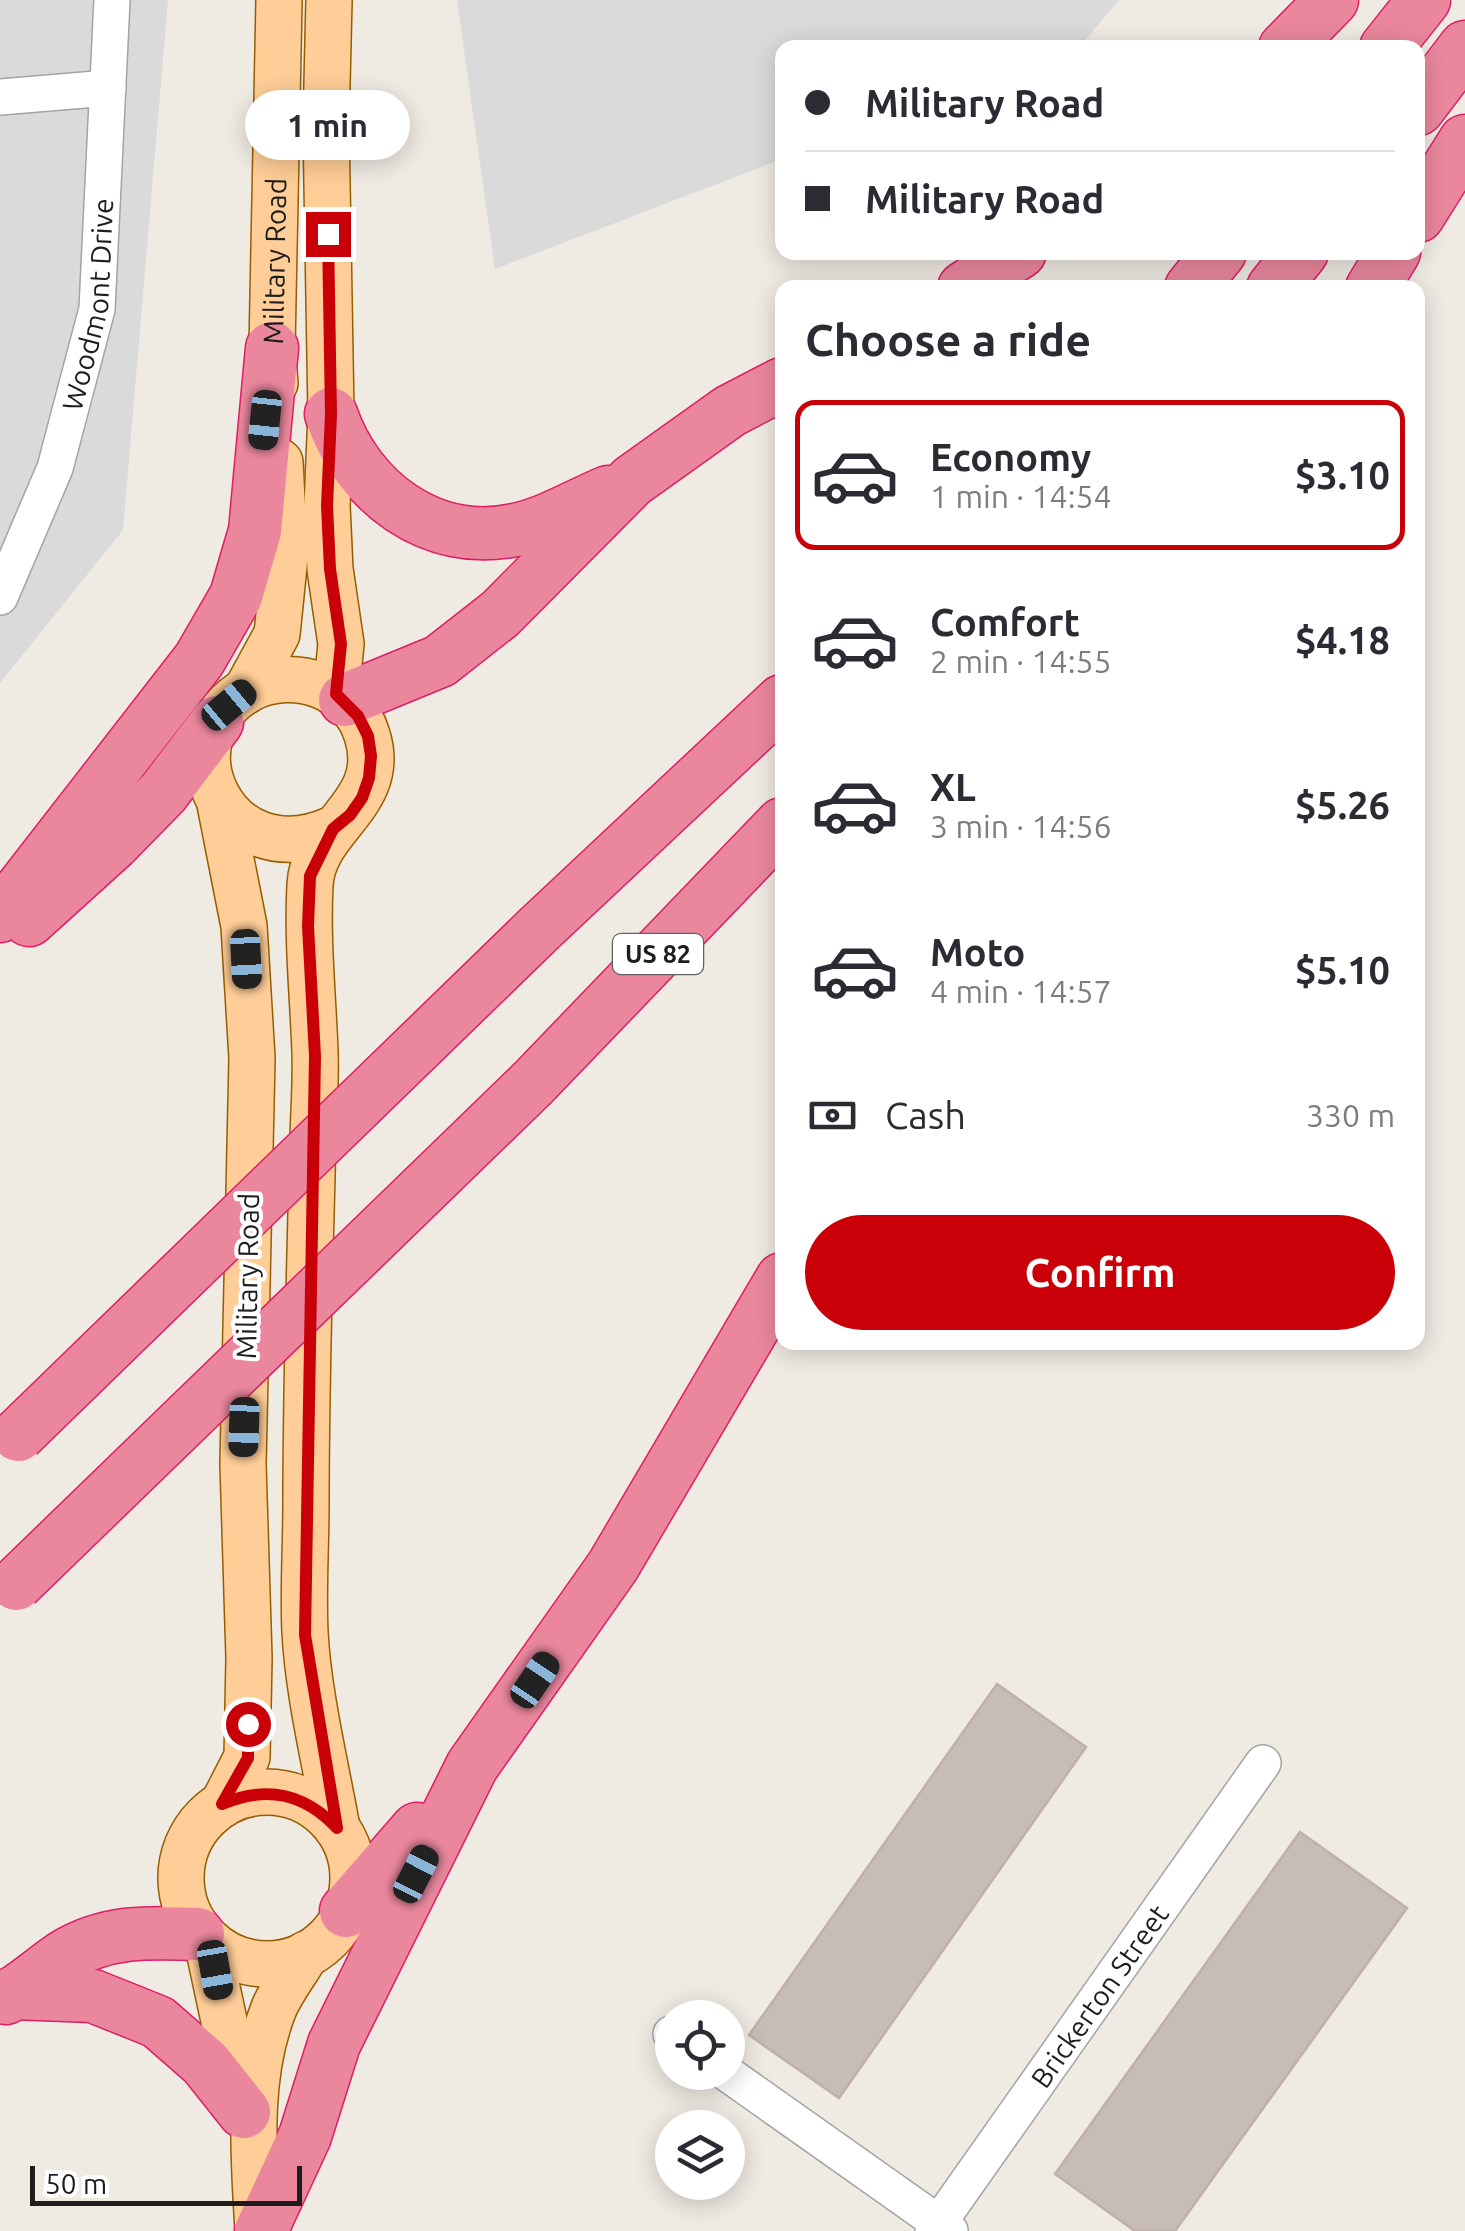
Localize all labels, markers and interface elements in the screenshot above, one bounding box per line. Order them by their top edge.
text: Military Road [865,82,1104,124]
callout: 1 min [245,89,410,159]
text: 1 min [287,107,368,143]
street label: Military Road [257,178,291,345]
text: Military Road [865,178,1104,220]
street label: Woodmont Drive [55,198,118,414]
route end [306,212,351,257]
text: Choose a ride [805,314,1091,365]
car [247,389,283,451]
icon: car [810,430,900,520]
text: Economy [930,436,1091,478]
text: $3.10 [1295,454,1390,496]
text: 1 min · 14:54 [930,478,1112,514]
icon: car [810,595,900,685]
text: Comfort [930,601,1080,643]
text: $4.18 [1295,619,1390,661]
text: 2 min · 14:55 [930,643,1112,679]
car [196,674,262,736]
icon: car [810,760,900,850]
text: XL [930,766,976,808]
text: $5.26 [1295,784,1390,826]
text: 3 min · 14:56 [930,808,1112,844]
icon: car [810,925,900,1015]
car [229,928,263,990]
text: Moto [930,931,1025,973]
road number: US 82 [613,934,703,974]
text: $5.10 [1295,949,1390,991]
text: 4 min · 14:57 [930,973,1112,1009]
icon: cash [805,1088,860,1143]
text: Cash [885,1094,966,1136]
text: 330 m [1306,1097,1395,1133]
street label: Military Road [230,1193,264,1359]
button: Confirm [805,1215,1395,1330]
car [228,1396,260,1458]
car [506,1647,564,1713]
route start [226,1702,271,1747]
car [389,1840,443,1908]
street label: Brickerton Street [1024,1898,1174,2093]
car [195,1938,235,2002]
map controls [655,2000,745,2200]
button: locate [655,2000,745,2090]
button: layers [655,2110,745,2200]
scale bar [30,2161,302,2206]
text: 50 m [45,2168,107,2199]

